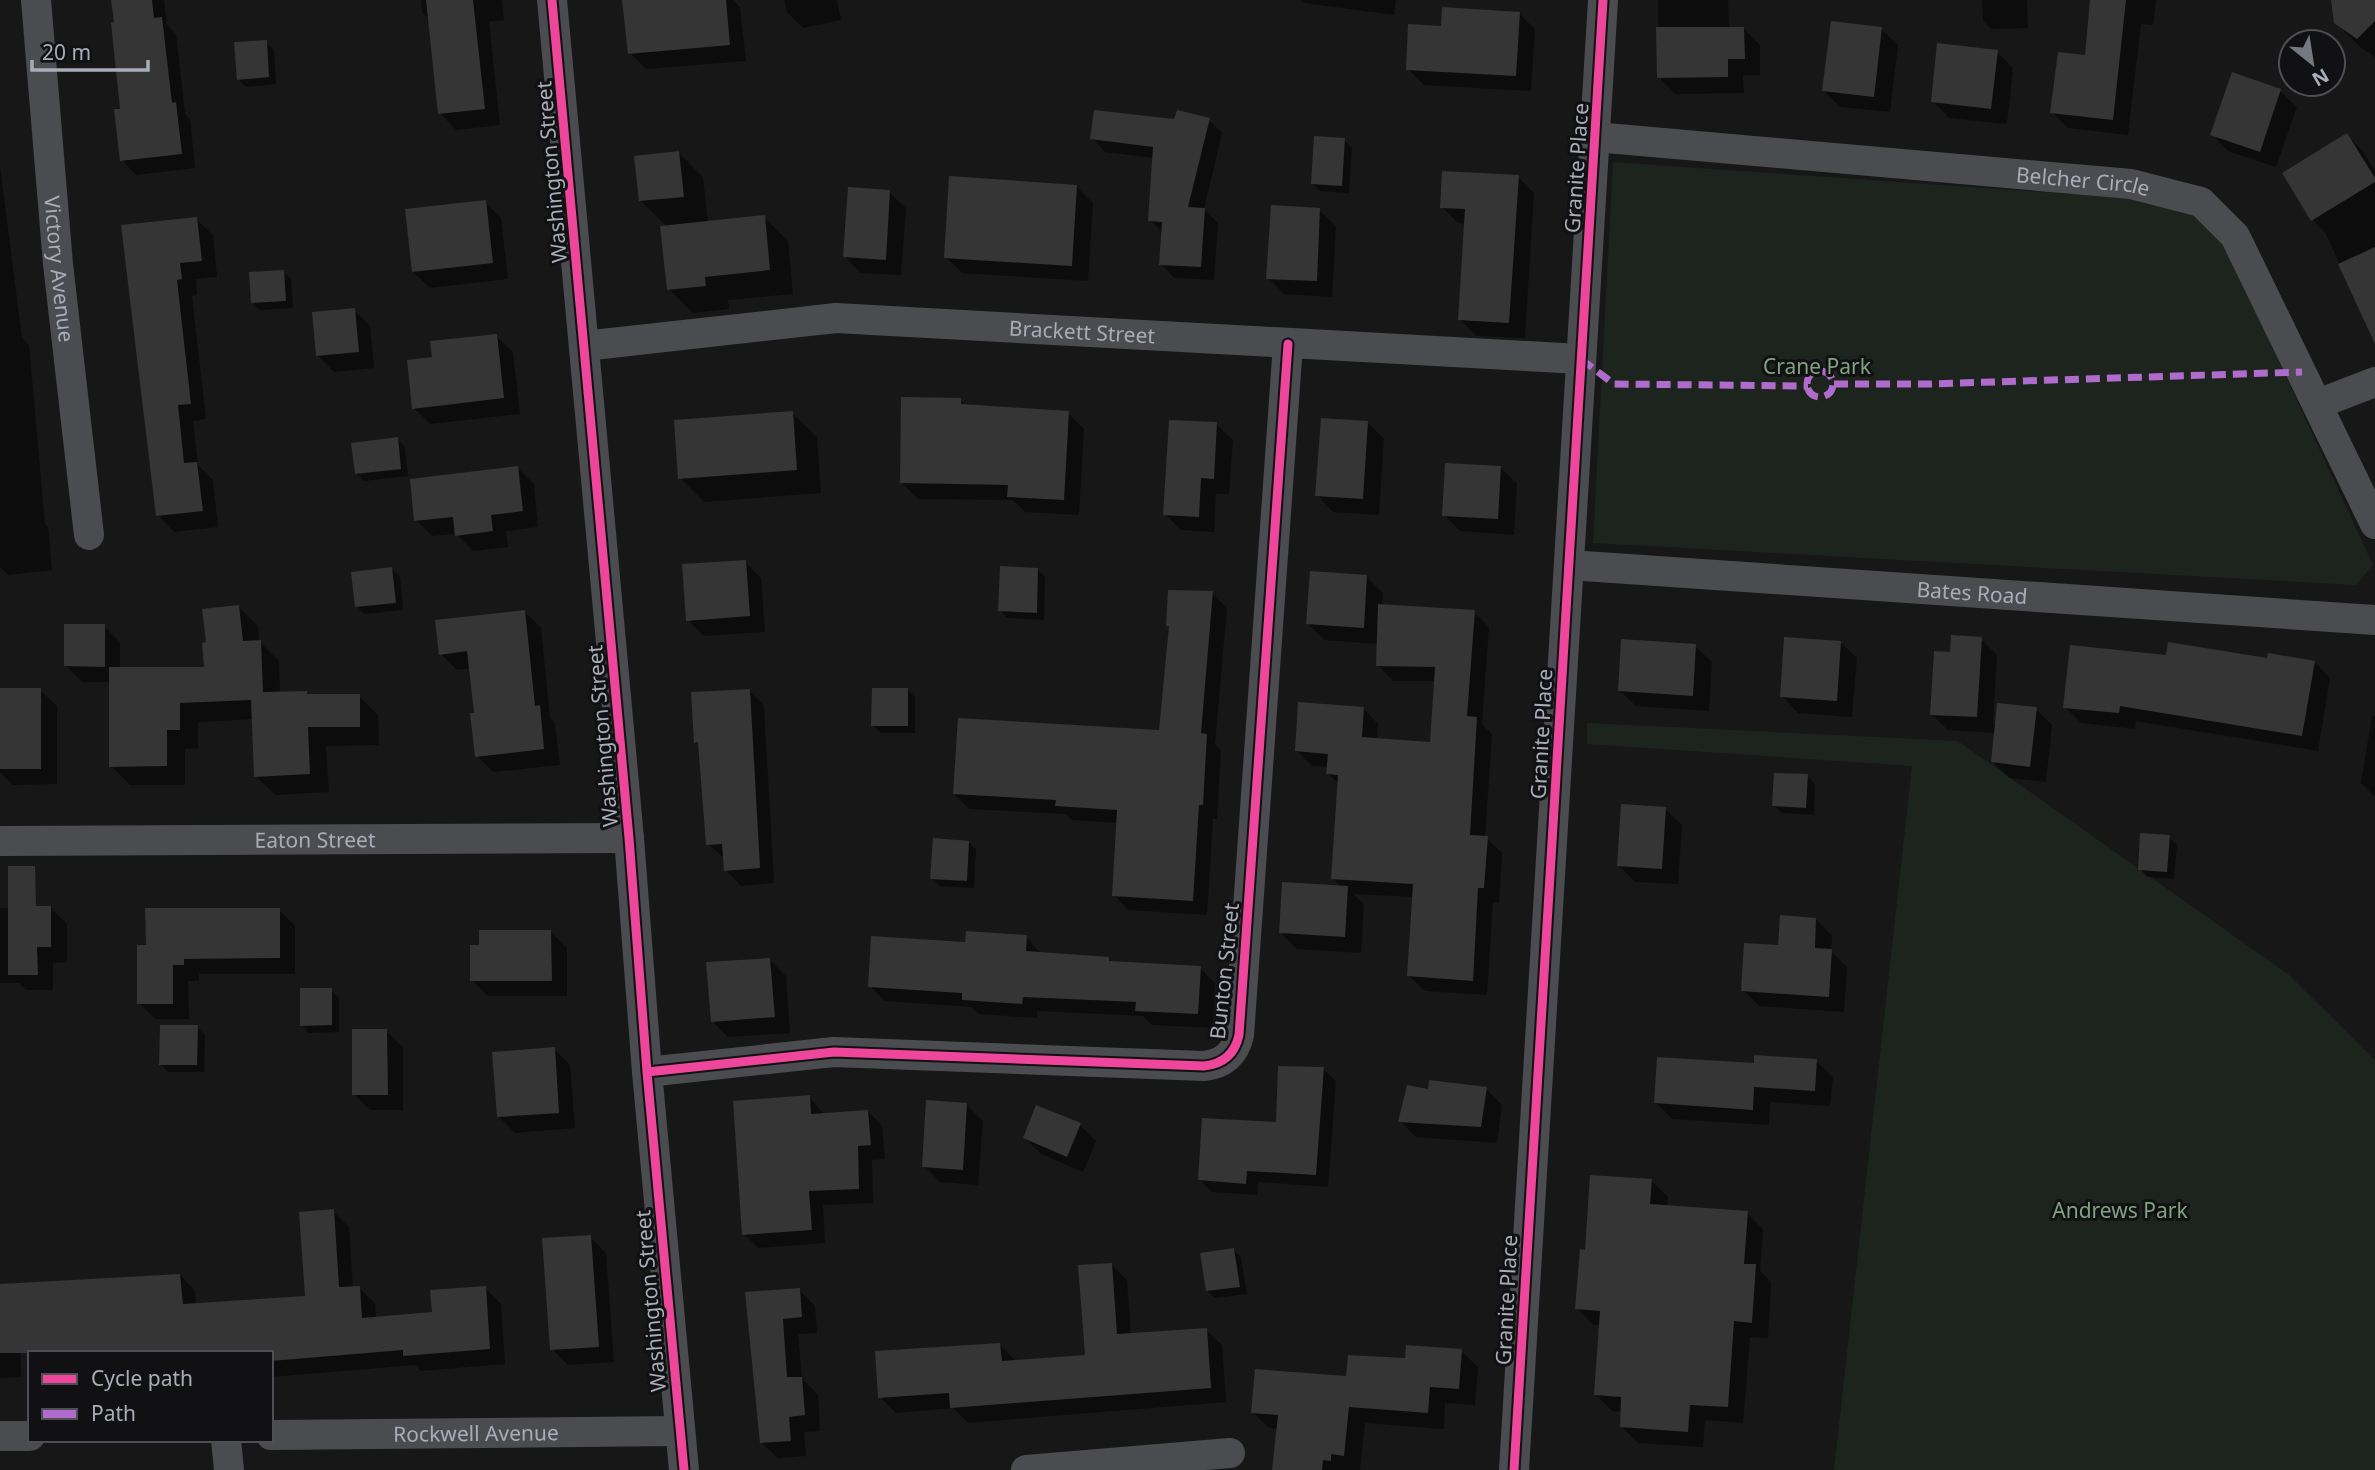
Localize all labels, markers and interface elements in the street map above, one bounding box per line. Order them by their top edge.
scale bar [32,28,147,72]
north arrow [2277,28,2347,98]
text: 20 m [42,38,91,66]
text: N [2307,63,2334,93]
street label: Washington Street [529,79,573,264]
street label: Granite Place [1557,102,1595,234]
street label: Belcher Circle [2015,160,2153,202]
street label: Victory Avenue [38,195,81,344]
street label: Brackett Street [1008,314,1156,350]
park label: Crane Park [1763,352,1872,380]
street label: Bates Road [1916,575,2028,610]
street label: Washington Street [580,643,624,828]
street label: Granite Place [1524,668,1558,800]
street label: Eaton Street [254,825,376,854]
street label: Bunton Street [1203,901,1245,1041]
park label: Andrews Park [2052,1196,2188,1224]
street label: Washington Street [628,1208,672,1393]
street label: Granite Place [1489,1234,1523,1366]
legend [28,1351,273,1442]
text: Cycle path [91,1364,193,1392]
text: Path [91,1399,136,1427]
street label: Rockwell Avenue [393,1418,559,1448]

